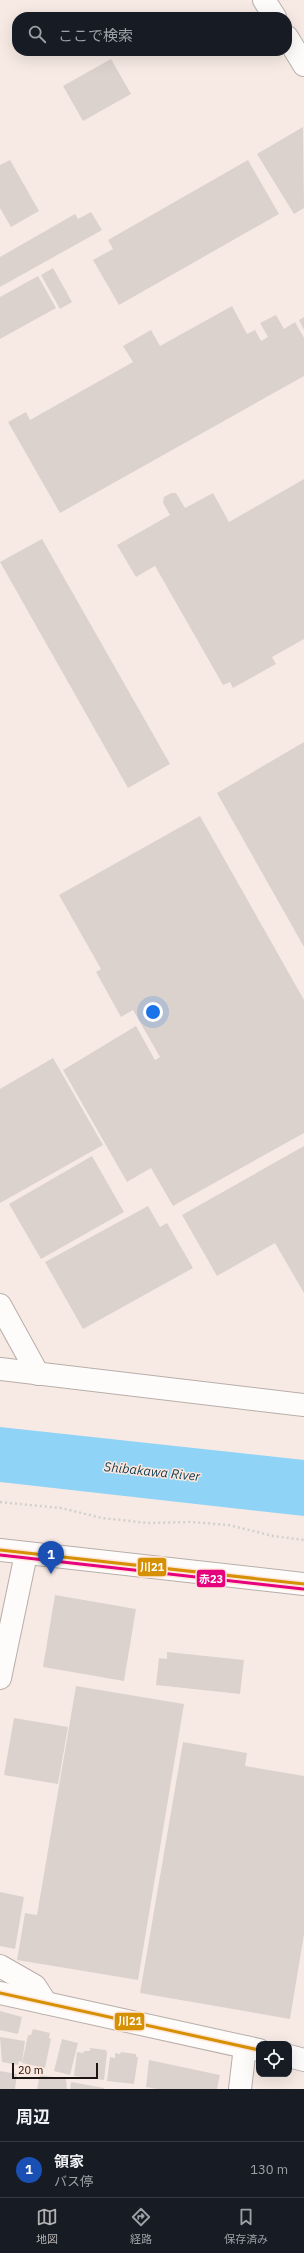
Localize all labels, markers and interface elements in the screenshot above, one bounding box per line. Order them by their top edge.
search box [12,12,292,56]
icon: search [26,23,48,45]
text: ここで検索 [58,26,133,45]
your location [143,1002,163,1022]
water label: Shibakawa River [103,1458,202,1485]
pin: 1 [38,1541,64,1574]
line badge: 川21 [137,1557,167,1577]
text: 川21 [140,1560,164,1574]
line badge: 赤23 [196,1569,226,1588]
text: 赤23 [199,1572,223,1586]
line badge: 川21 [114,2012,145,2031]
text: 川21 [118,2014,142,2028]
map controls [256,2041,292,2077]
button: locate [256,2041,292,2077]
scale bar [12,2061,98,2080]
text: 20 m [18,2063,43,2077]
text: 周辺 [16,2106,50,2128]
text: 領家 [54,2152,84,2171]
text: 1 [25,2161,33,2178]
text: 130 m [250,2161,288,2178]
text: バス停 [54,2173,93,2190]
tab: 地図 [36,2206,58,2246]
tab: 経路 [130,2206,152,2246]
tab: 保存済み [224,2206,268,2246]

